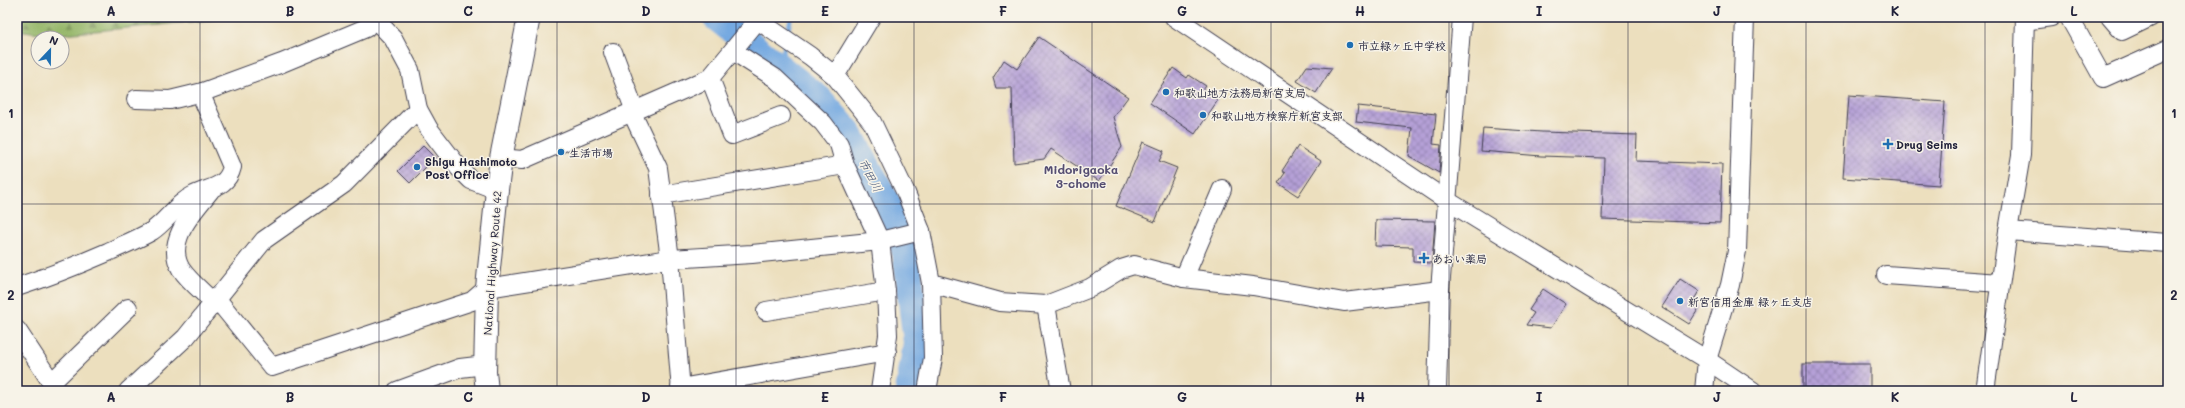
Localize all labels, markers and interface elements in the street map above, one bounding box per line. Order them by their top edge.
text: A [106,2,116,19]
text: B [286,2,295,19]
text: C [463,2,473,19]
text: D [641,2,651,19]
text: E [821,2,829,19]
text: F [999,2,1007,19]
text: G [1177,2,1187,19]
text: H [1355,2,1365,19]
text: I [1536,2,1543,19]
text: J [1713,2,1721,19]
text: K [1891,2,1900,19]
text: L [2070,2,2078,19]
north arrow [30,30,70,70]
text: N [47,32,61,49]
place label: 市立緑ヶ丘中学校 [1358,38,1446,53]
marker: 市立緑ヶ丘中学校 [1345,40,1355,50]
place label: 和歌山地方法務局新宮支局 [1174,85,1306,100]
marker: 和歌山地方法務局新宮支局 [1161,87,1171,97]
text: 1 [8,104,14,121]
text: 1 [2171,104,2177,121]
place label: 和歌山地方検察庁新宮支部 [1211,108,1343,123]
marker: 和歌山地方検察庁新宮支部 [1198,110,1208,120]
place label: Drug Seims [1896,137,1958,152]
marker: Drug Seims [1883,139,1893,149]
place label: 生活市場 [569,145,613,160]
marker: 生活市場 [556,147,566,157]
place label: Shigu Hashimoto Post Office [425,154,517,182]
water label: 市田川 [855,155,887,195]
district label: Midorigaoka 3-chome [1044,161,1118,191]
marker: Shigu Hashimoto Post Office [412,162,422,172]
street label: National Highway Route 42 [479,190,505,336]
place label: あおい薬局 [1432,251,1487,266]
marker: あおい薬局 [1419,253,1429,263]
text: 2 [7,286,15,303]
text: 2 [2170,286,2178,303]
place label: 新宮信用金庫 緑ヶ丘支店 [1688,294,1813,309]
marker: 新宮信用金庫 緑ヶ丘支店 [1675,296,1685,306]
text: A [106,388,116,405]
text: B [286,388,295,405]
text: C [463,388,473,405]
text: D [641,388,651,405]
text: E [821,388,829,405]
text: F [999,388,1007,405]
text: G [1177,388,1187,405]
text: H [1355,388,1365,405]
text: I [1536,388,1543,405]
text: J [1713,388,1721,405]
text: K [1891,388,1900,405]
text: L [2070,388,2078,405]

